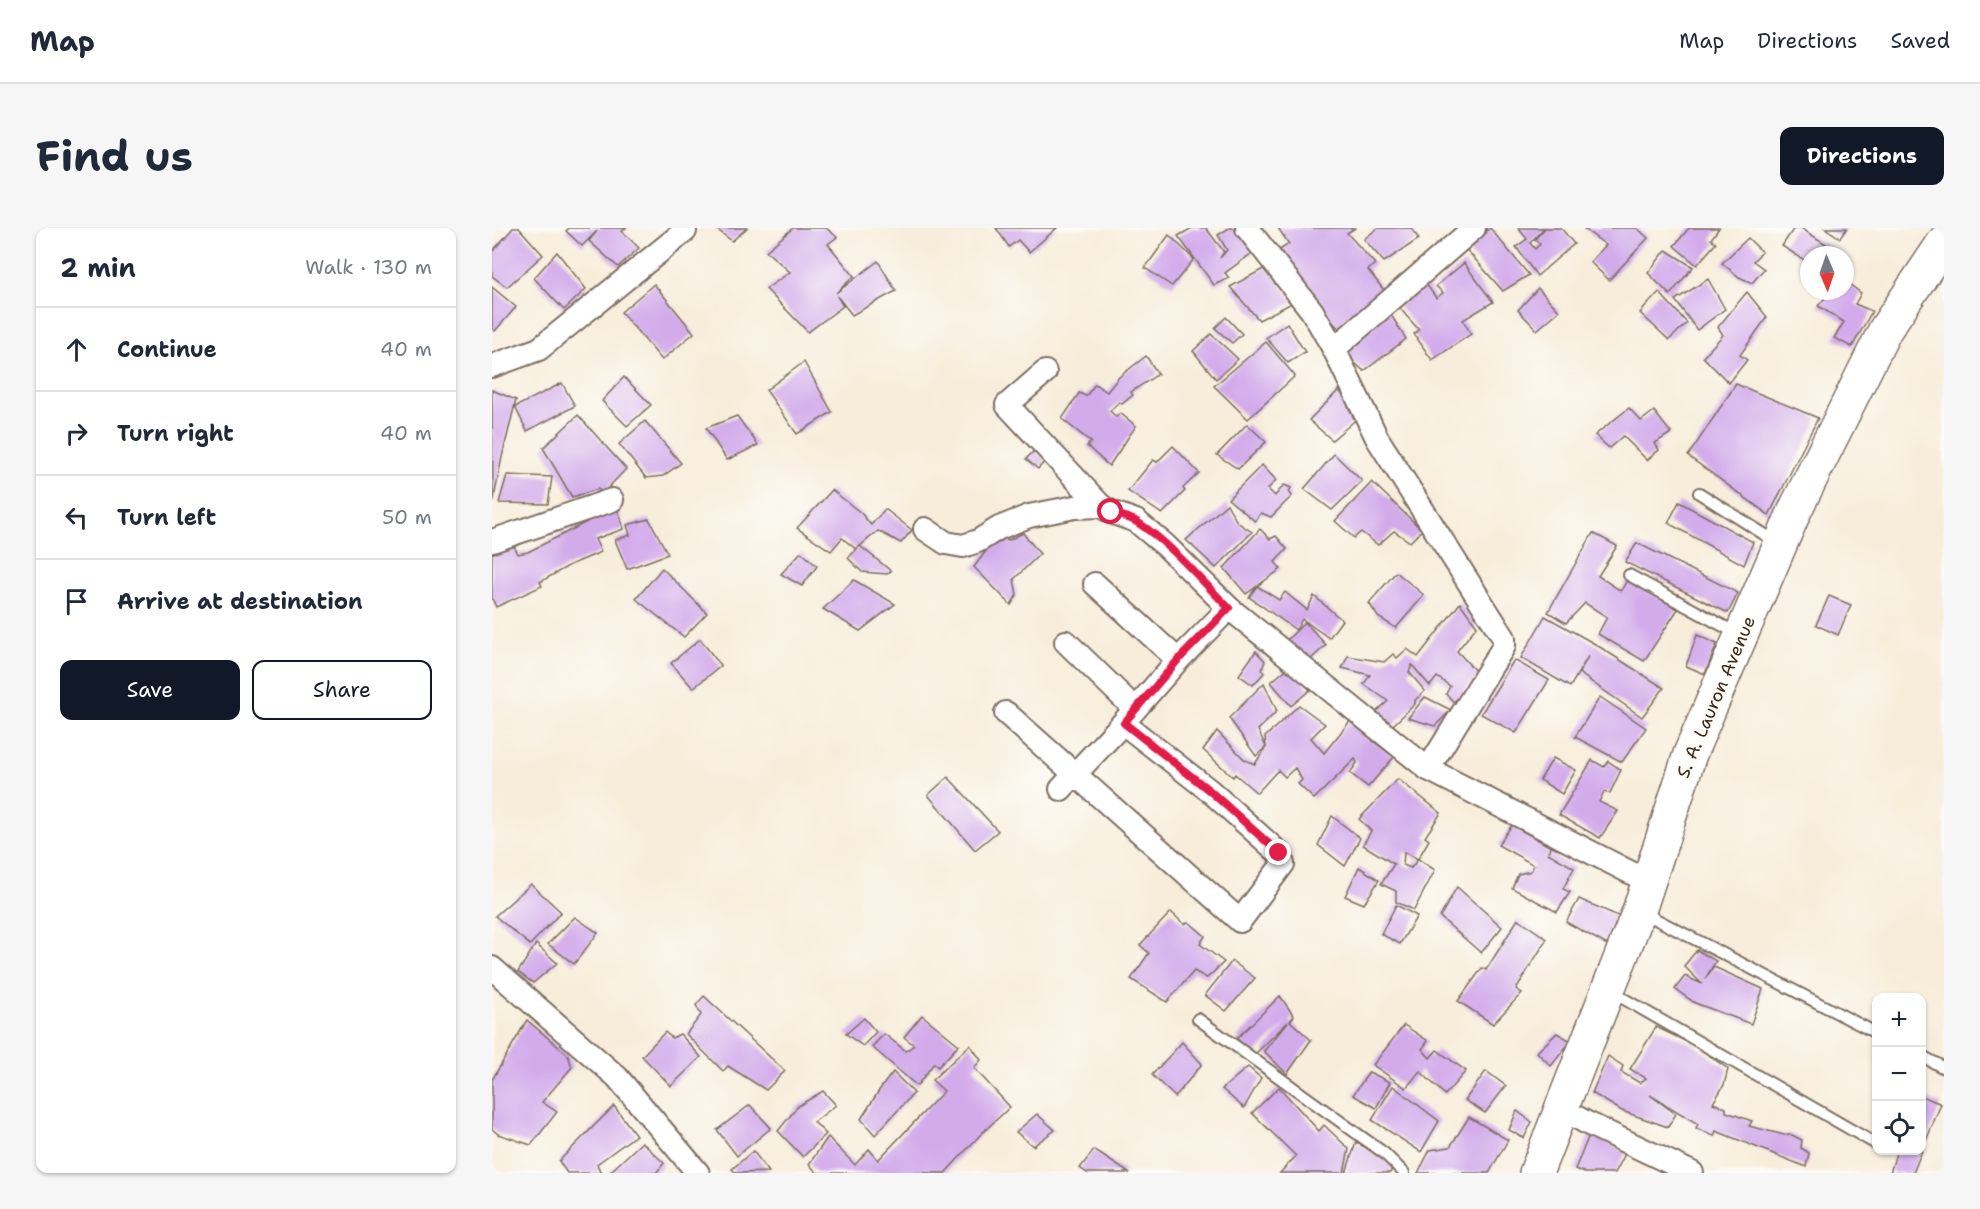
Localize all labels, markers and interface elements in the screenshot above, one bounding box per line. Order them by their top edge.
text: Map [30,22,95,60]
text: Map [1679,27,1724,55]
text: Directions [1757,27,1857,55]
text: Saved [1890,27,1950,55]
button: Directions [1780,127,1944,185]
text: Find us [36,128,193,184]
north arrow [1800,246,1854,300]
text: 2 min [60,250,136,285]
text: Walk · 130 m [305,254,432,280]
icon: ahead [60,333,93,366]
text: Continue [117,335,217,364]
text: 40 m [380,336,432,362]
icon: right [60,417,93,450]
text: Turn right [117,419,234,448]
text: 40 m [380,420,432,446]
route start [1097,498,1123,524]
icon: left [60,501,93,534]
text: Turn left [117,503,216,532]
text: 50 m [382,504,432,530]
icon: arrive [60,585,93,618]
text: Arrive at destination [117,587,363,616]
street label: S. A. Lauron Avenue [1671,612,1761,782]
button: Save [60,660,240,720]
button: Share [252,660,432,720]
route end [1265,839,1291,865]
map controls [1872,993,1926,1155]
button: + [1872,993,1926,1047]
button: − [1872,1047,1926,1101]
button: locate [1872,1101,1926,1155]

